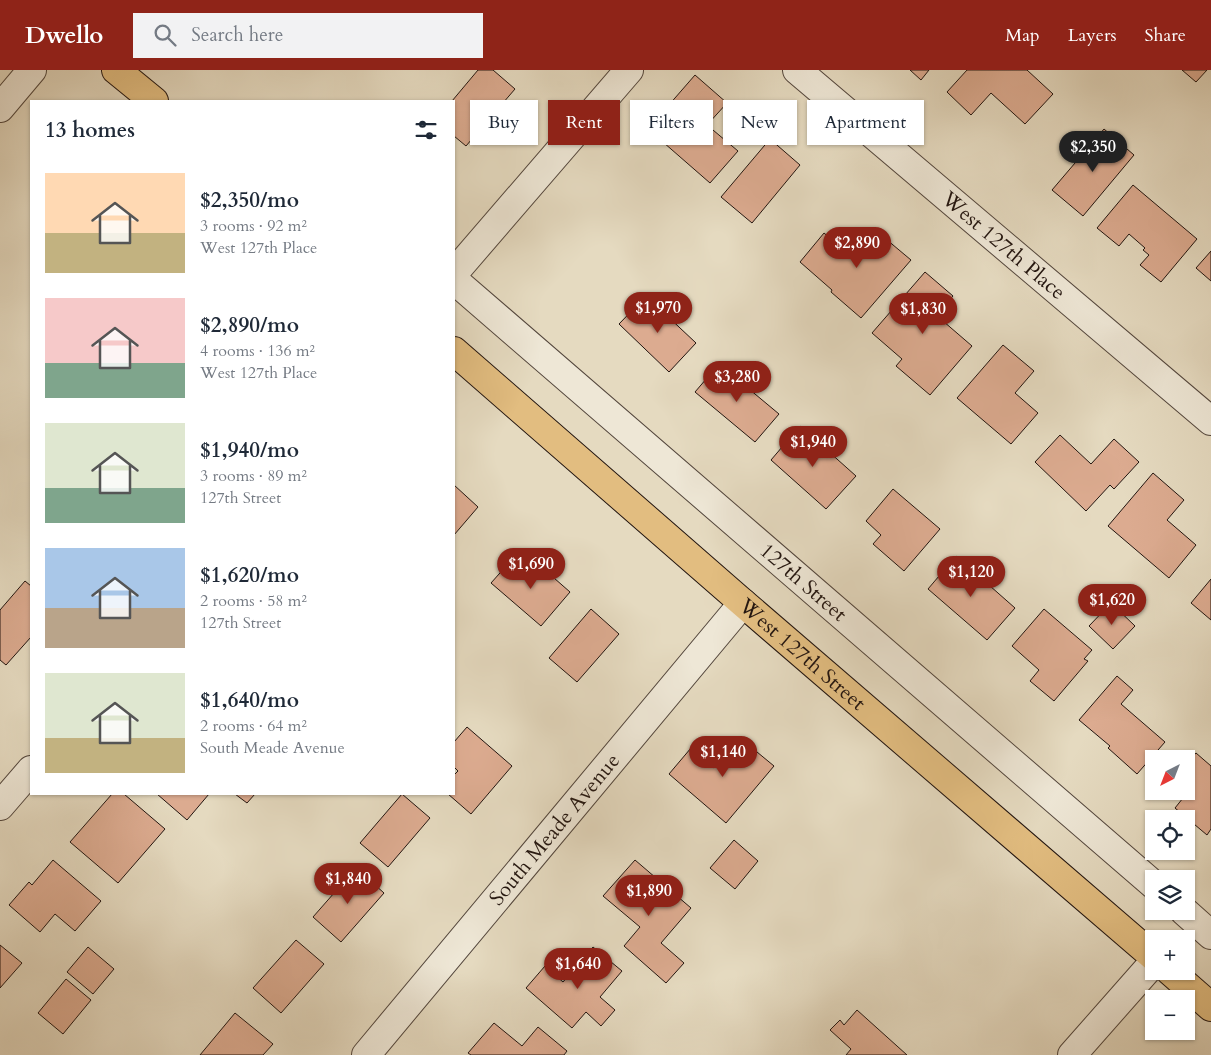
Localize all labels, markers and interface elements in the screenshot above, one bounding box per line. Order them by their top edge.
search box [133,13,483,58]
text: Dwello [25,19,103,52]
icon: search [151,21,179,49]
text: Search here [191,22,283,48]
text: Map [1005,23,1040,48]
text: Layers [1068,23,1117,48]
text: Share [1145,23,1186,48]
chip: Buy [470,100,538,145]
chip: Rent [548,100,620,145]
chip: Filters [630,100,713,145]
chip: New [723,100,797,145]
chip: Apartment [807,100,924,145]
text: 13 homes [45,116,135,145]
icon: filters [412,116,440,144]
pin: $2,350 [1052,131,1134,173]
text: $2,350 [1070,136,1116,158]
street label: West 127th Place [935,184,1072,306]
text: $2,350/mo [200,186,299,215]
icon: home [85,193,145,253]
text: 3 rooms · 92 m² [200,215,307,237]
pin: $2,890 [816,226,898,269]
text: $2,890 [834,232,880,254]
text: West 127th Place [200,237,317,259]
pin: $1,970 [617,292,699,334]
pin: $1,830 [882,292,964,335]
text: $1,970 [635,297,681,319]
text: $1,830 [900,298,946,320]
text: $2,890/mo [200,311,299,340]
icon: home [85,318,145,378]
text: 4 rooms · 136 m² [200,340,315,362]
pin: $3,280 [696,360,778,403]
text: West 127th Place [200,362,317,384]
text: $3,280 [714,366,760,388]
pin: $1,940 [772,426,854,468]
text: $1,940 [790,431,836,453]
text: $1,940/mo [200,436,299,465]
icon: home [85,443,145,503]
text: 3 rooms · 89 m² [200,465,307,487]
text: 127th Street [200,487,281,509]
street label: 127th Street [754,536,854,628]
pin: $1,690 [490,548,572,590]
text: $1,690 [508,553,554,575]
pin: $1,120 [930,556,1012,598]
text: $1,620/mo [200,561,299,590]
text: $1,120 [948,561,994,583]
icon: home [85,568,145,628]
pin: $1,620 [1071,584,1153,626]
text: $1,620 [1089,589,1135,611]
text: 2 rooms · 58 m² [200,590,307,612]
street label: West 127th Street [732,591,872,717]
text: 127th Street [200,612,281,634]
text: $1,640/mo [200,686,299,715]
icon: home [85,693,145,753]
text: 2 rooms · 64 m² [200,715,307,737]
pin: $1,140 [682,736,764,778]
text: South Meade Avenue [200,737,345,759]
text: $1,140 [700,741,746,763]
street label: South Meade Avenue [482,747,626,912]
north arrow [1145,750,1195,800]
map controls [1145,750,1195,1040]
button: locate [1145,810,1195,860]
pin: $1,840 [307,862,389,905]
text: $1,840 [325,868,371,890]
button: layers [1145,870,1195,920]
pin: $1,890 [608,874,690,917]
text: $1,890 [626,880,672,902]
button: + [1145,930,1195,980]
pin: $1,640 [537,948,619,990]
text: $1,640 [555,953,601,975]
button: − [1145,990,1195,1040]

